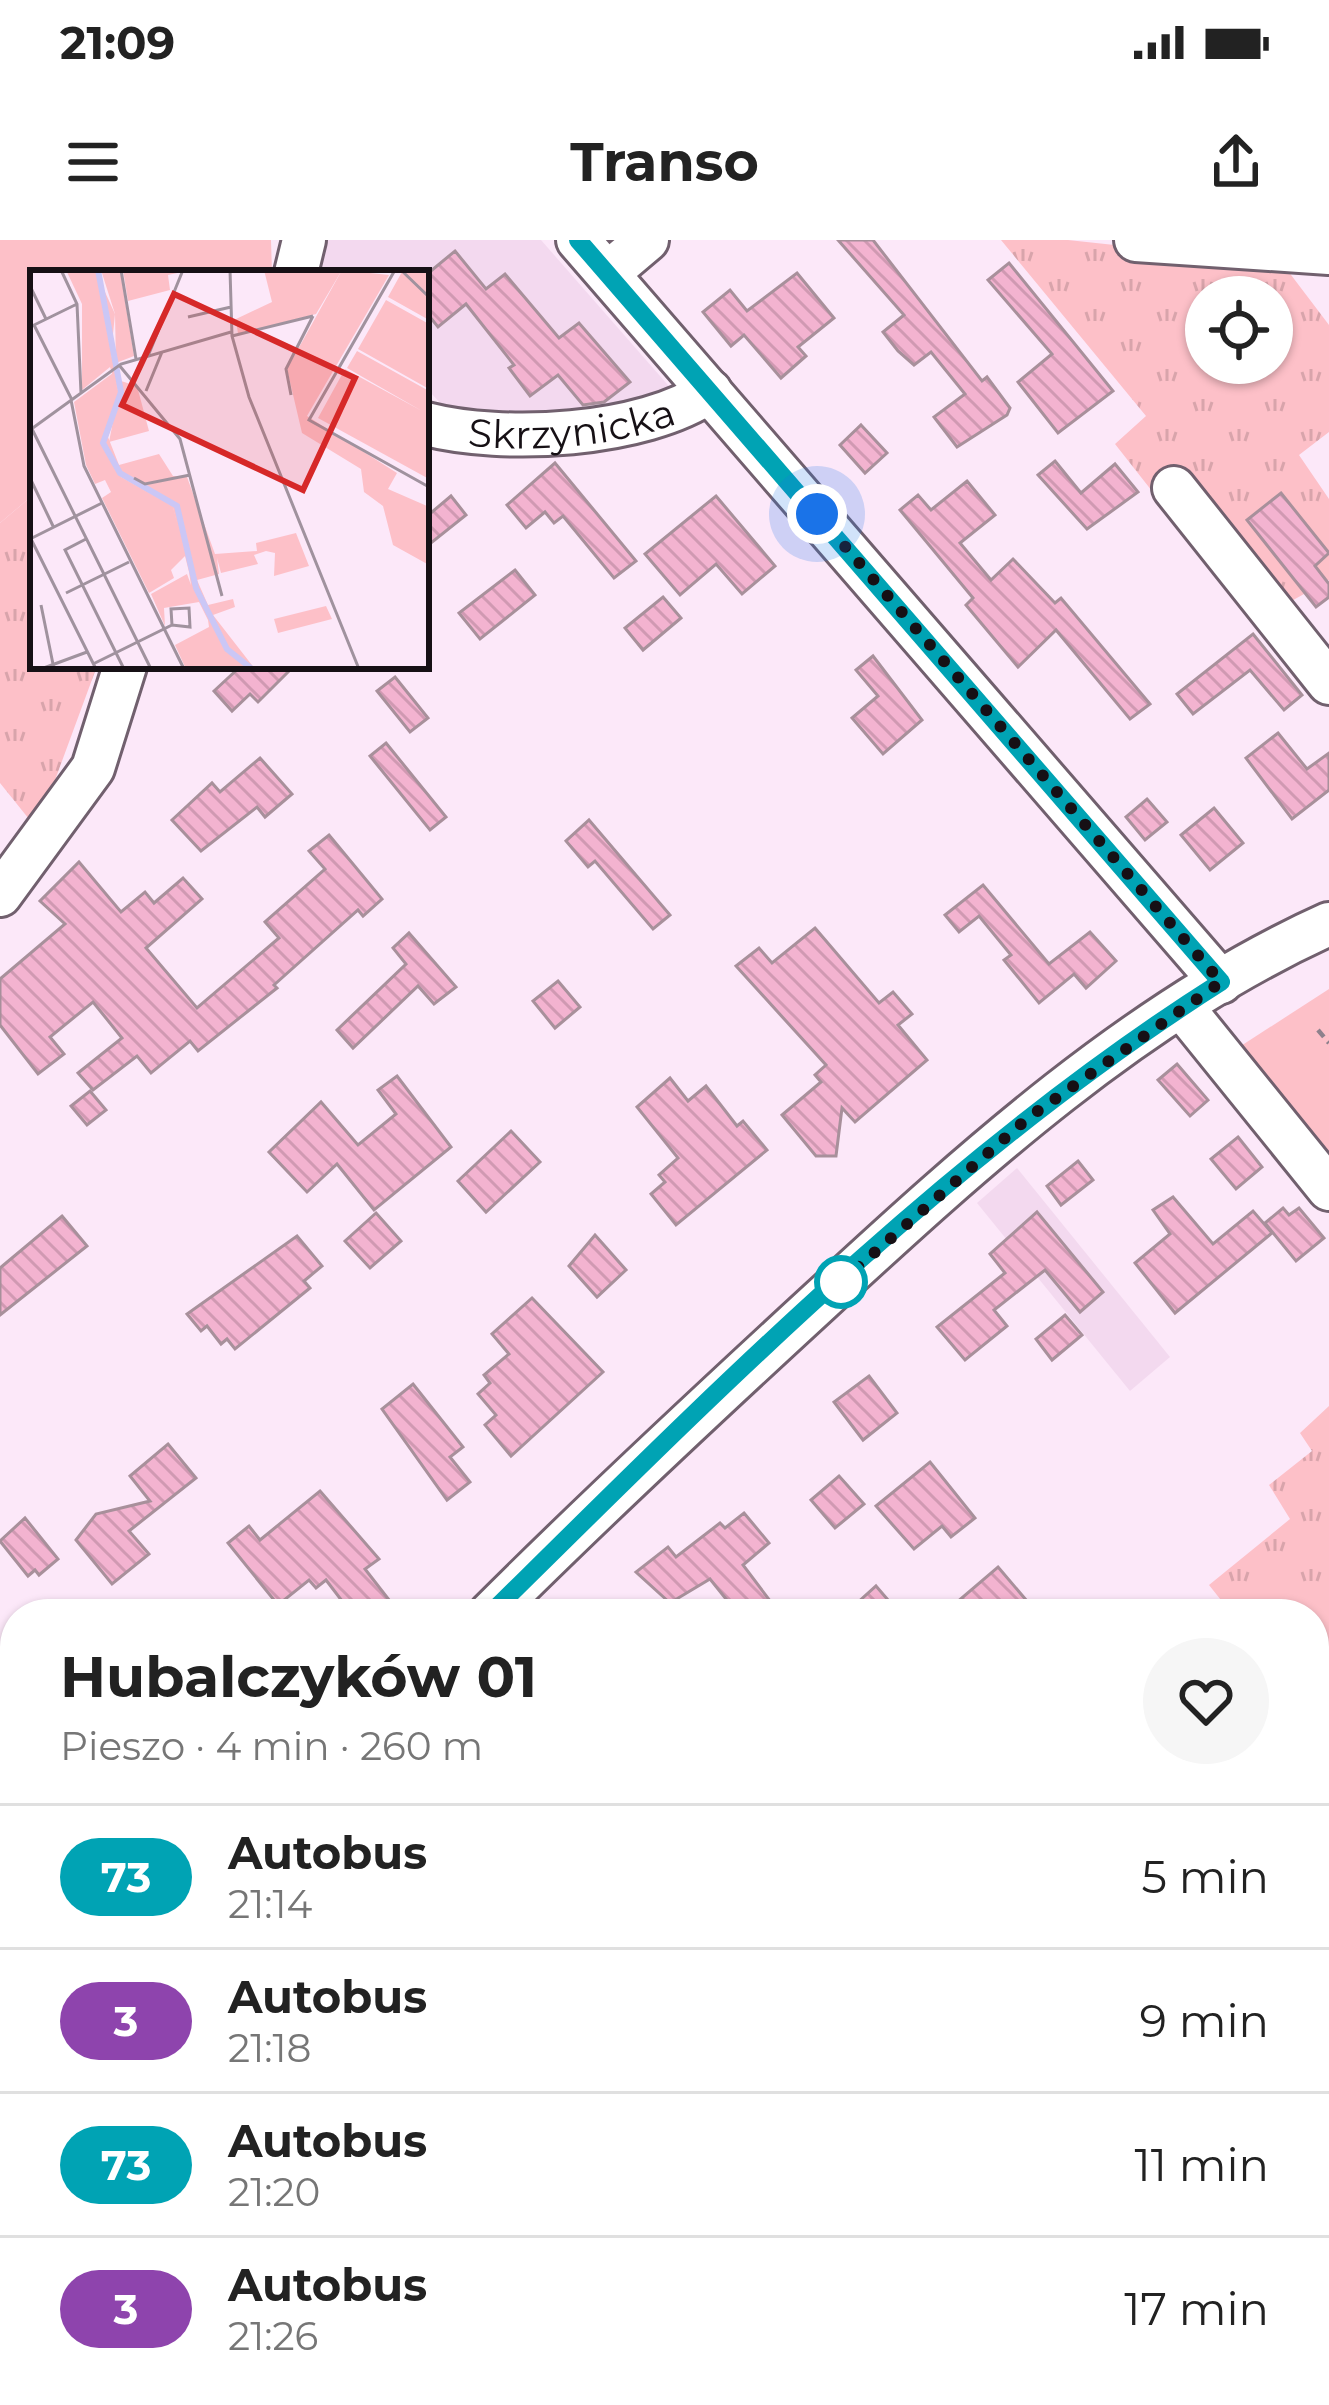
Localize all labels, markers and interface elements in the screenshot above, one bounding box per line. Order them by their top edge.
text: 21:09 [60,15,175,70]
icon: menu [60,129,126,195]
text: Transo [570,129,759,195]
icon: share [1203,129,1269,195]
inset map [30,270,429,669]
map controls [1185,276,1293,384]
button: locate [1185,276,1293,384]
street label: Skrzynicka [466,387,681,459]
your location [787,484,847,544]
unlabelled marker [816,1257,866,1307]
button: heart [1143,1638,1269,1764]
text: Hubalczyków 01 [60,1642,537,1711]
text: Pieszo · 4 min · 260 m [60,1722,483,1770]
text: Autobus [228,1825,427,1880]
text: 5 min [1141,1849,1269,1904]
text: 73 [101,1851,151,1903]
text: 21:14 [228,1880,312,1928]
text: Autobus [228,1969,427,2024]
text: 9 min [1140,1993,1269,2048]
text: 3 [114,1995,138,2047]
text: 21:18 [228,2024,311,2072]
text: Autobus [228,2113,427,2168]
text: 11 min [1134,2137,1269,2192]
text: 73 [101,2139,151,2191]
text: 21:20 [228,2168,320,2216]
text: Autobus [228,2257,427,2312]
text: 17 min [1124,2281,1269,2336]
text: 3 [114,2283,138,2335]
text: 21:26 [228,2312,318,2360]

